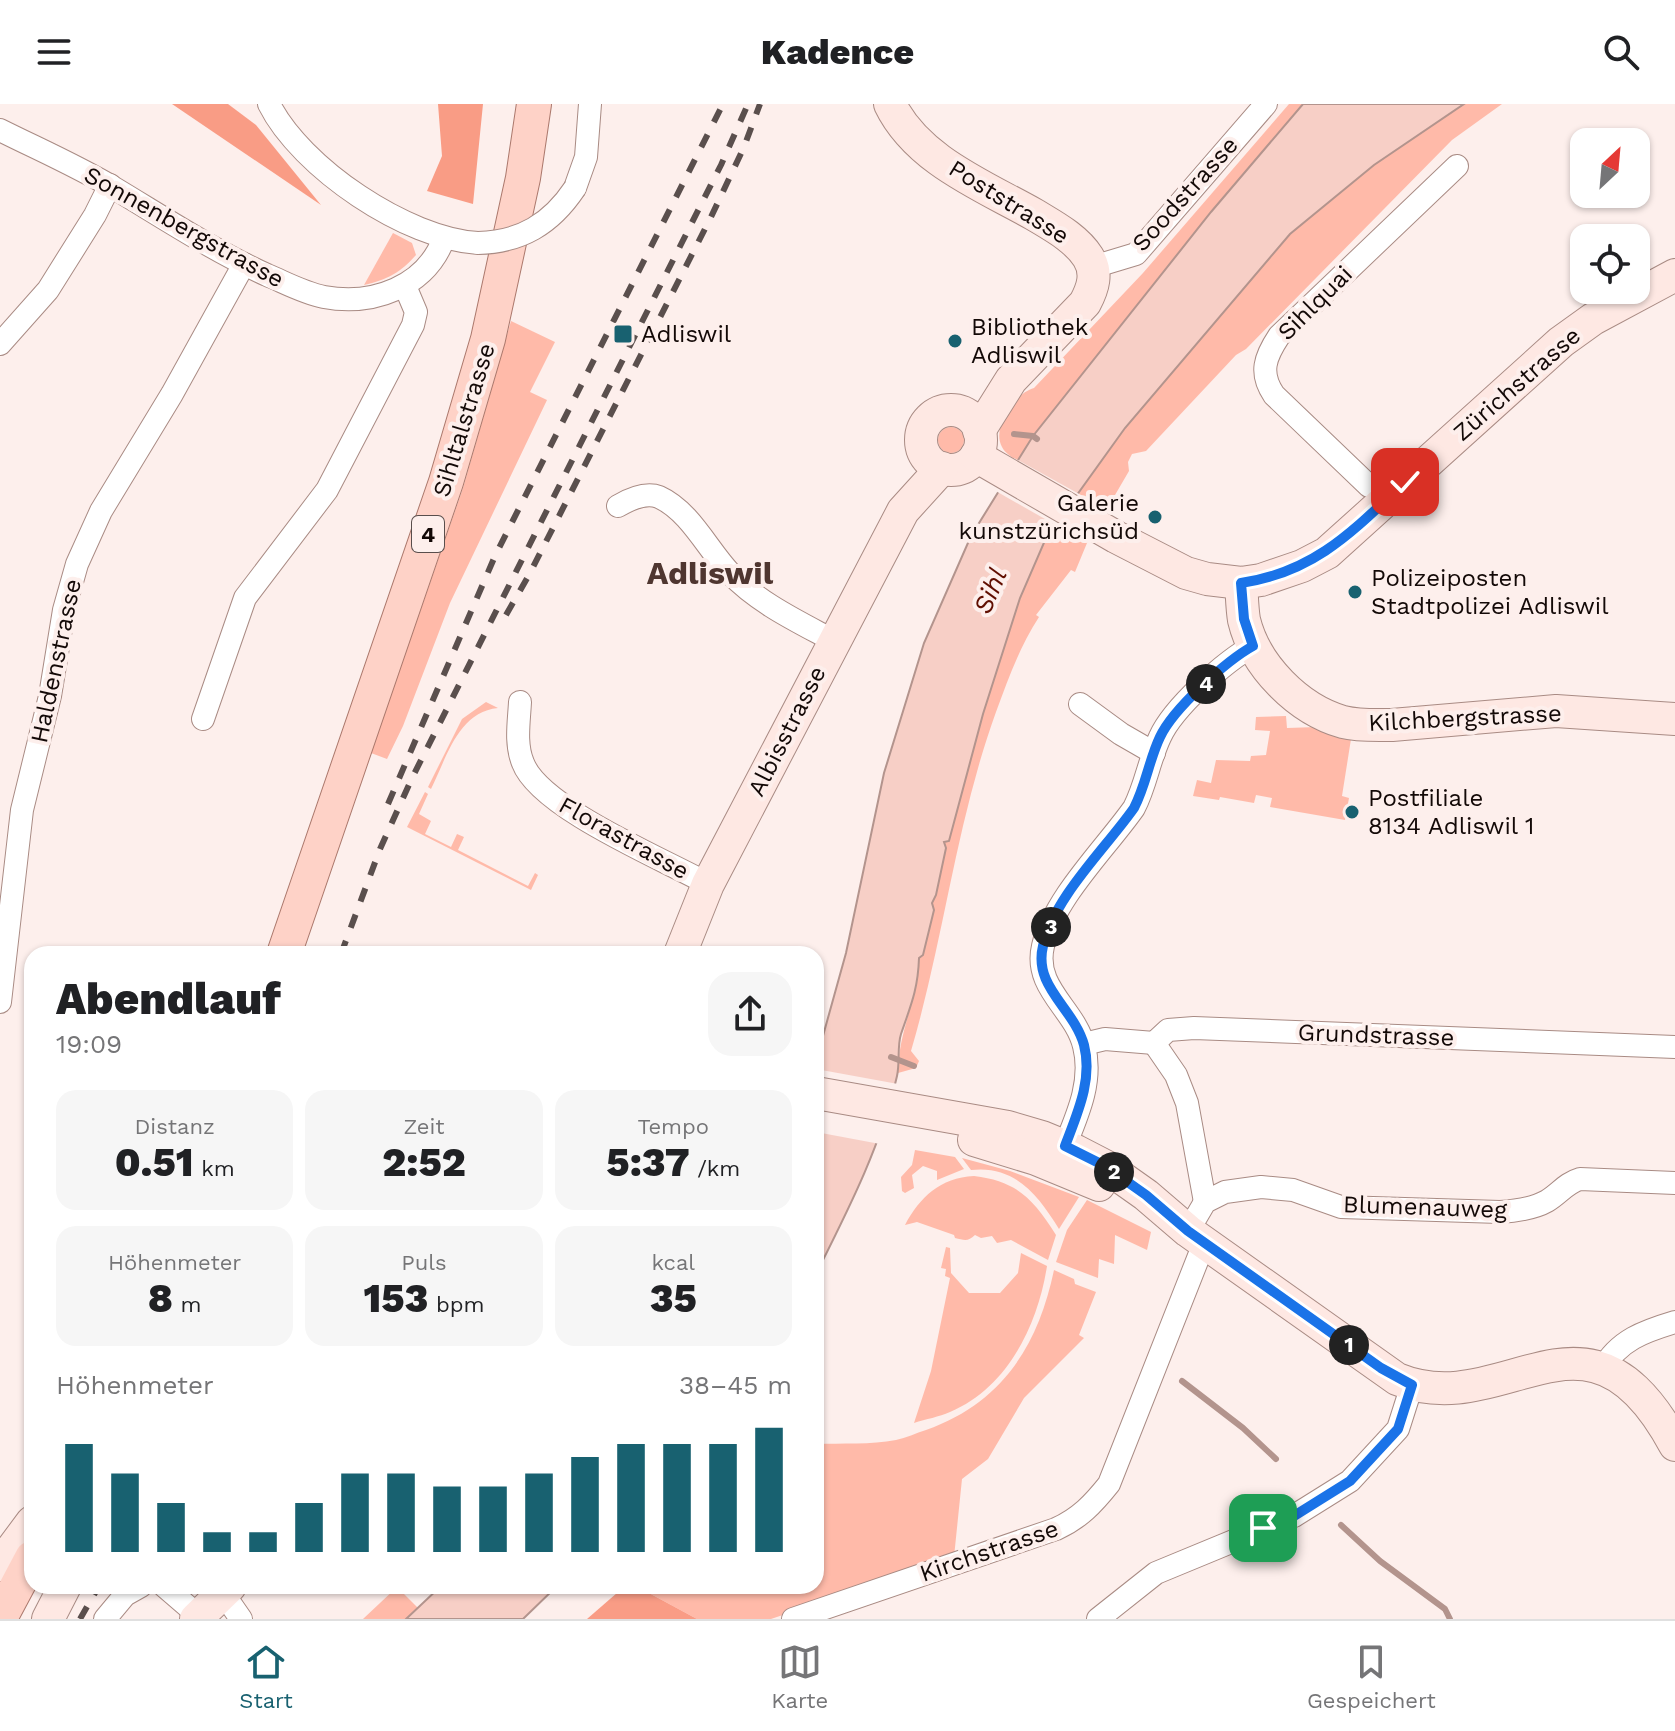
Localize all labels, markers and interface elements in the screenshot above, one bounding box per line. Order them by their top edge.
icon: menu [32,30,76,74]
icon: search [1599,30,1643,74]
text: Kadence [761,31,914,73]
north arrow [1570,128,1650,208]
map controls [1570,128,1650,304]
street label: Soodstrasse [1126,131,1244,257]
street label: Poststrasse [944,154,1074,250]
street label: Sonnenbergstrasse [79,160,289,294]
button: locate [1570,224,1650,304]
street label: Sihlquai [1272,260,1358,346]
place label: Bibliothek Adliswil [971,313,1089,369]
place label: Adliswil [641,320,732,348]
street label: Zürichstrasse [1448,321,1586,447]
marker: Adliswil [612,323,634,345]
marker: Bibliothek Adliswil [946,332,964,350]
street label: Sihltalstrasse [427,340,501,500]
pin [1371,448,1439,516]
icon: check [1383,460,1427,504]
place label: Galerie kunstzürichsüd [958,489,1139,545]
marker: Galerie kunstzürichsüd [1146,508,1164,526]
road number: 4 [412,516,444,552]
district label: Adliswil [647,554,774,592]
water label: Sihl [967,564,1013,618]
place label: Polizeiposten Stadtpolizei Adliswil [1371,564,1609,620]
street label: Haldenstrasse [25,576,87,746]
marker: Polizeiposten Stadtpolizei Adliswil [1346,583,1364,601]
street label: Albisstrasse [742,661,832,801]
pin: 4 [1186,664,1226,704]
text: 4 [1199,671,1213,696]
street label: Kilchbergstrasse [1368,699,1562,737]
place label: Postfiliale 8134 Adliswil 1 [1368,784,1534,840]
street label: Florastrasse [554,791,694,885]
marker: Postfiliale 8134 Adliswil 1 [1343,803,1361,821]
pin: 3 [1031,907,1071,947]
text: 3 [1044,914,1058,939]
button: share [708,972,792,1056]
text: Abendlauf [56,973,281,1025]
street label: Grundstrasse [1297,1018,1455,1052]
text: 19:09 [56,1029,122,1059]
text: Distanz [135,1114,215,1139]
text: Zeit [403,1114,445,1139]
text: Tempo [638,1114,709,1139]
text: 0.51 [115,1139,194,1186]
text: 2:52 [382,1139,466,1186]
text: 5:37 [606,1139,690,1186]
pin: 2 [1094,1152,1134,1192]
text: km [194,1156,235,1181]
text: /km [690,1156,740,1181]
text: 2 [1107,1159,1121,1184]
street label: Blumenauweg [1343,1190,1508,1224]
text: Höhenmeter [108,1250,241,1275]
text: Puls [401,1250,447,1275]
text: kcal [652,1250,695,1275]
text: 8 [148,1275,173,1322]
text: 153 [363,1275,428,1322]
text: 35 [650,1275,697,1322]
text: m [173,1292,202,1317]
text: bpm [428,1292,485,1317]
pin: 1 [1329,1325,1369,1365]
text: 1 [1344,1332,1354,1357]
text: Höhenmeter [56,1370,214,1400]
text: 38–45 m [679,1370,792,1400]
pin [1229,1494,1297,1562]
icon: arrive [1241,1506,1285,1550]
street label: Kirchstrasse [916,1514,1062,1588]
tab: Start [239,1640,293,1713]
tab: Karte [771,1640,828,1713]
tab: Gespeichert [1307,1640,1436,1713]

